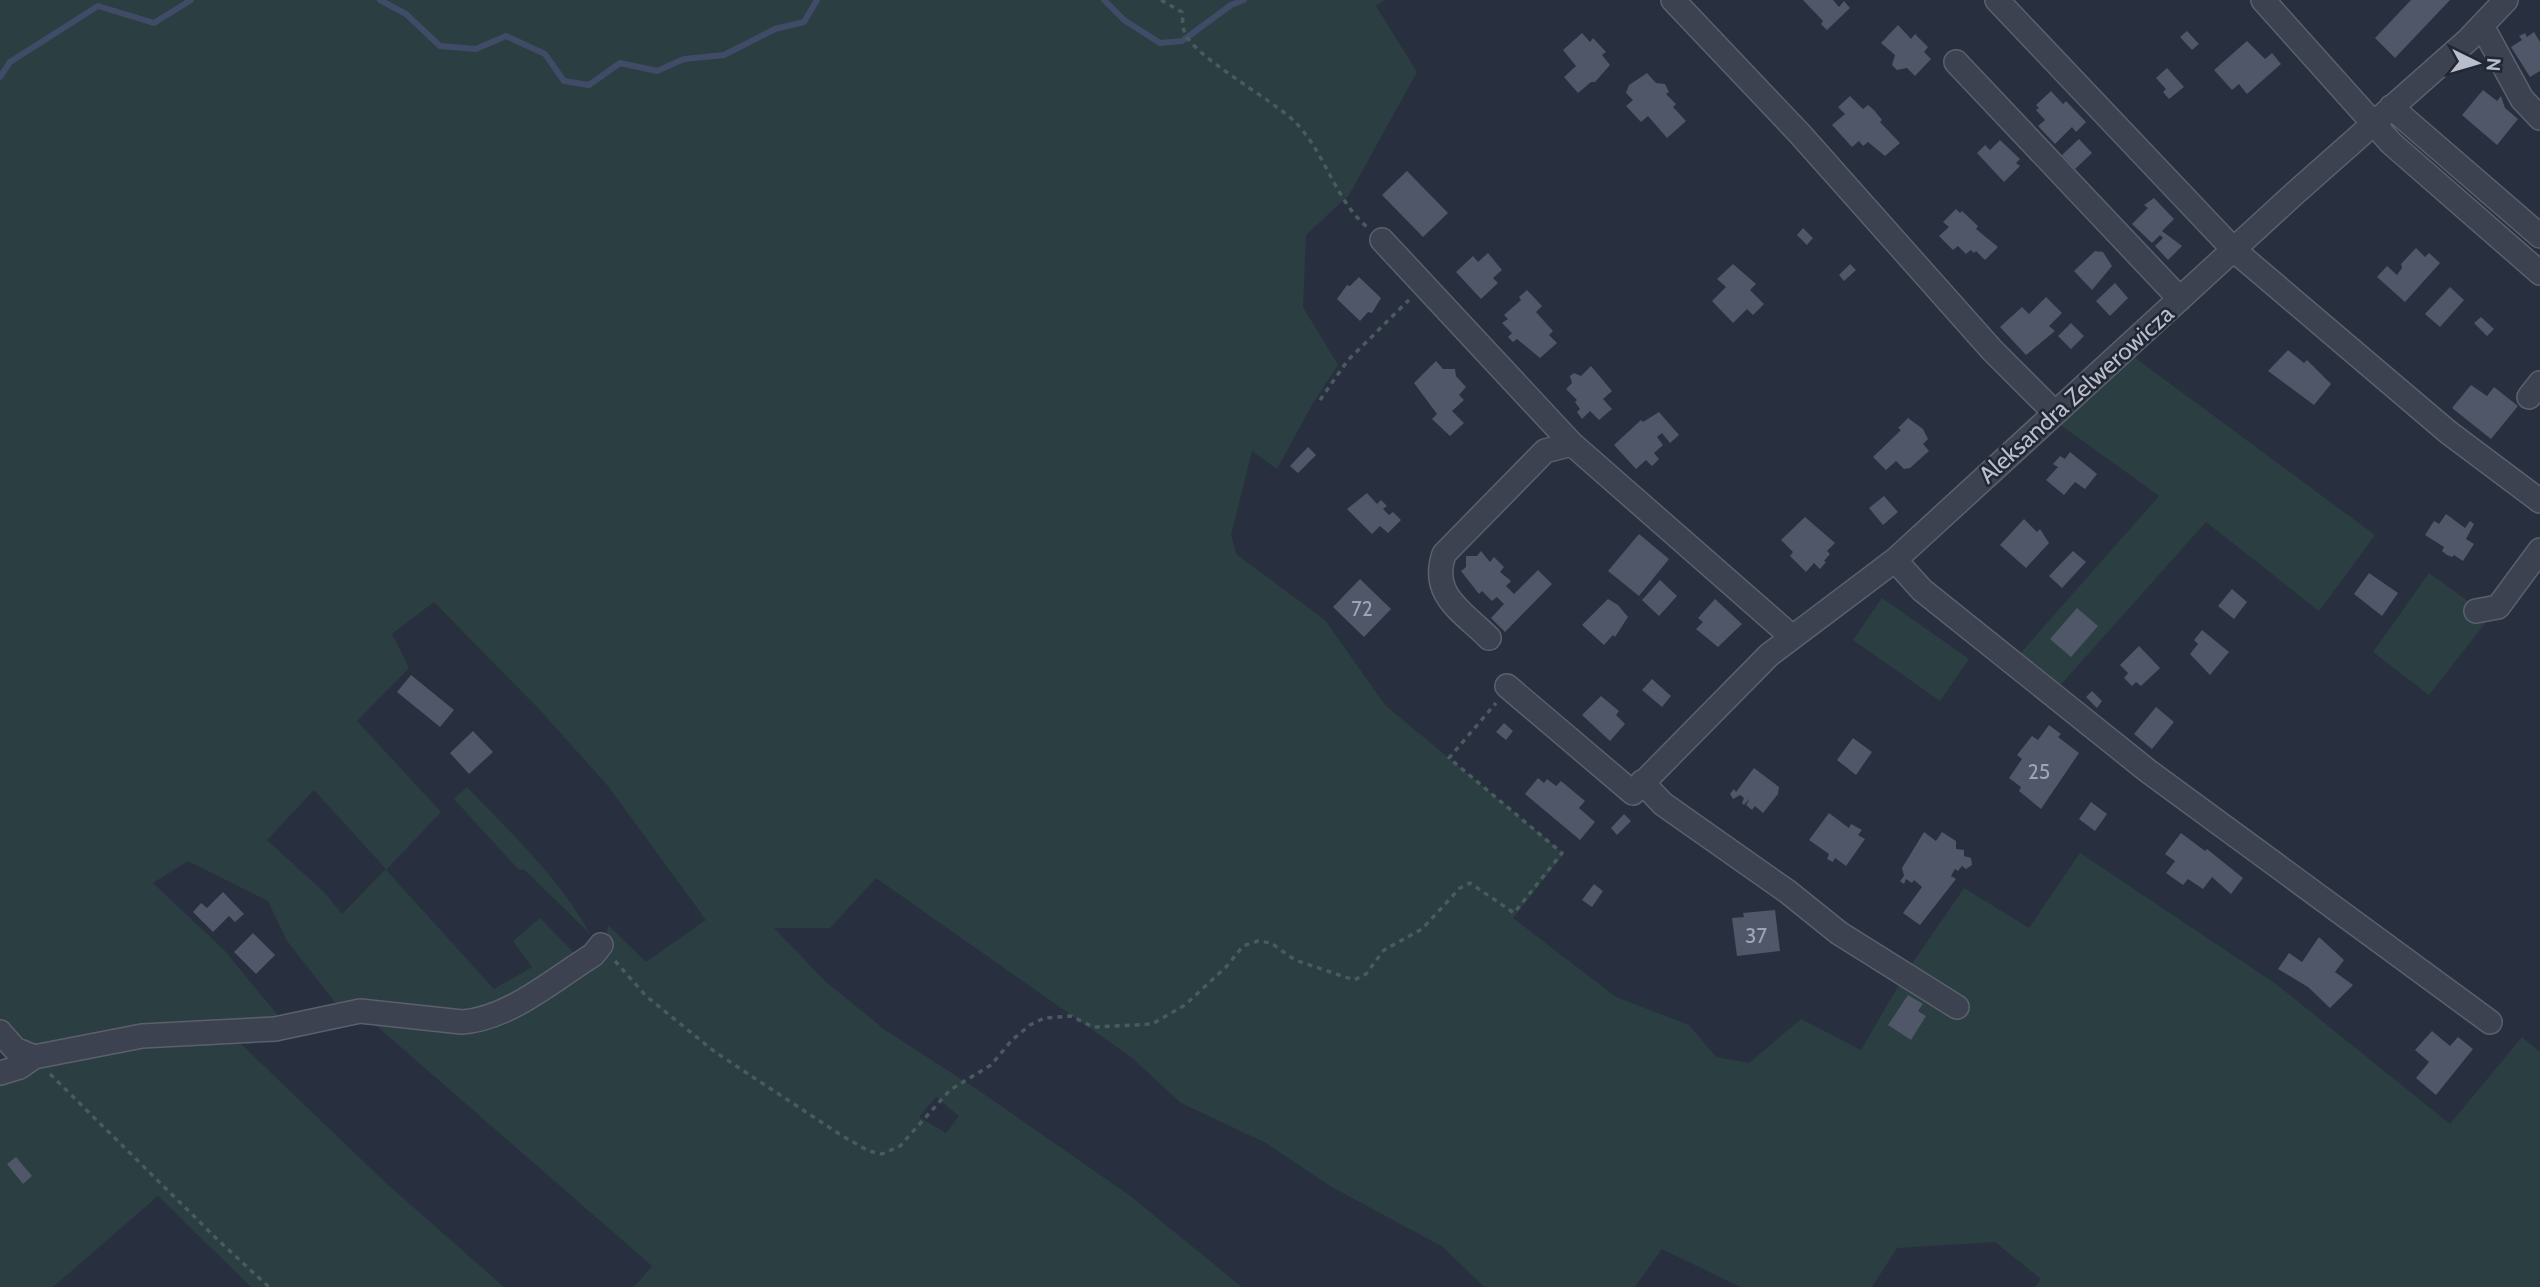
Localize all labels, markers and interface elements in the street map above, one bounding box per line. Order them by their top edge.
north arrow [2442,28,2512,98]
text: N [2481,57,2505,72]
street label: Aleksandra Zelwerowicza [1973,299,2180,489]
house number: 72 [1351,596,1373,621]
house number: 25 [2028,759,2050,784]
house number: 37 [1745,923,1767,948]

